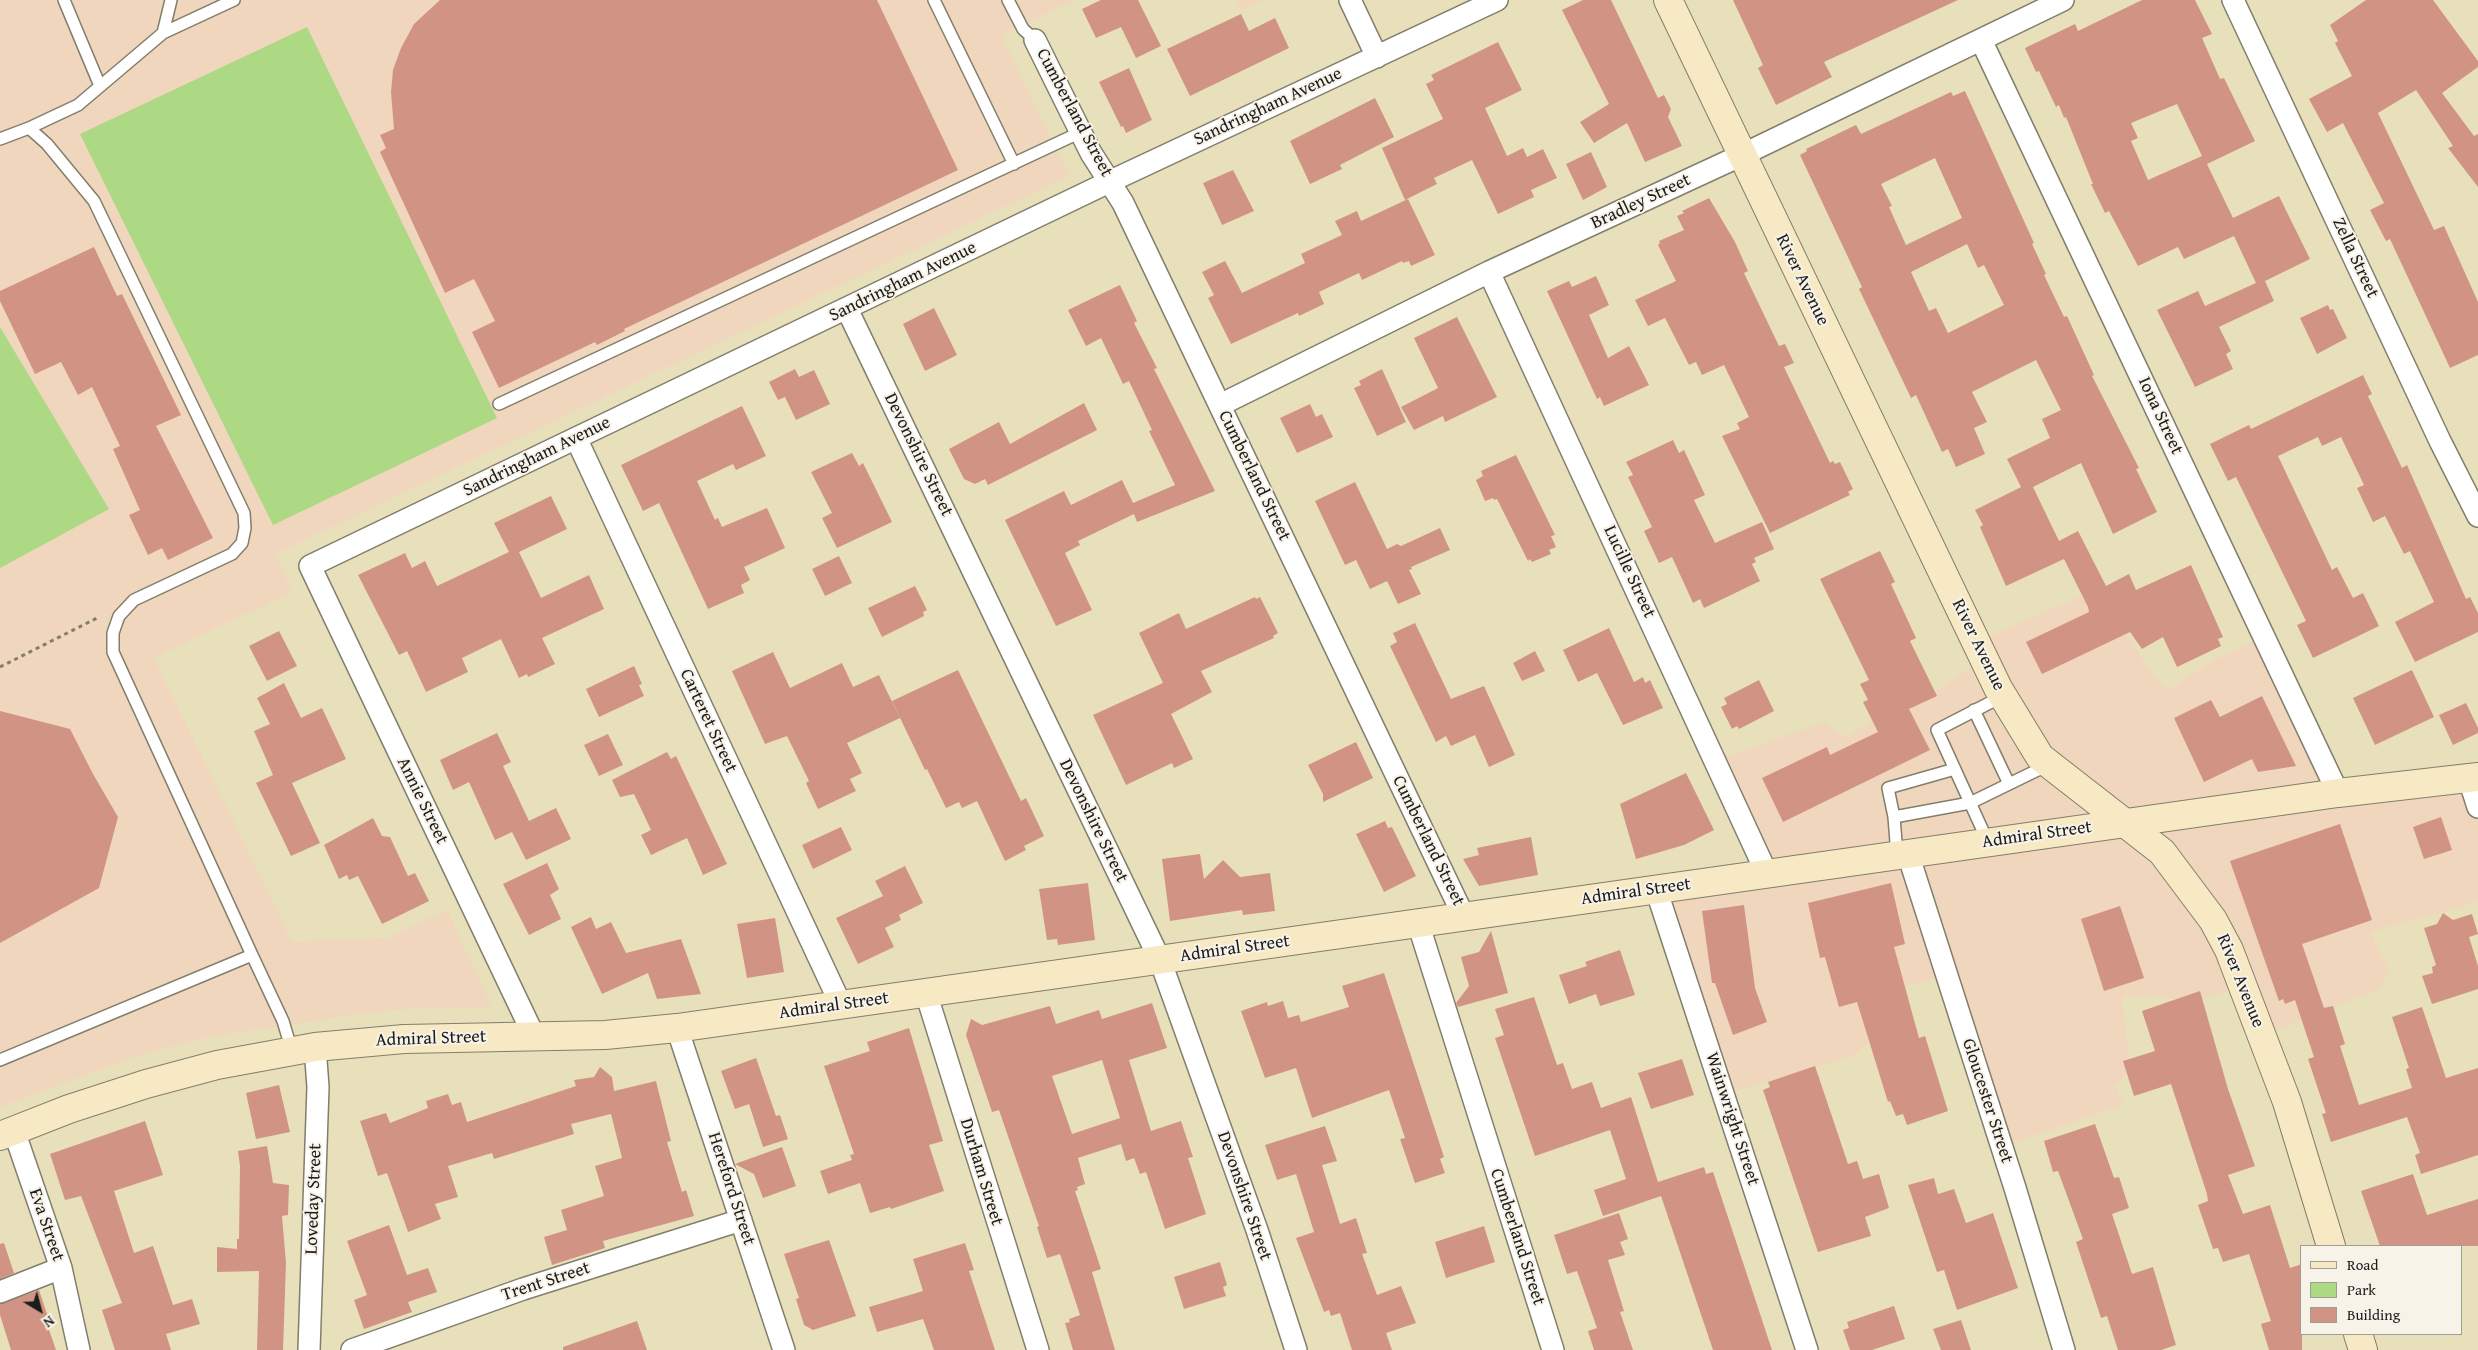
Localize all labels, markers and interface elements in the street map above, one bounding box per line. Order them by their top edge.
street label: Cumberland Street [1031,45,1117,181]
street label: Sandringham Avenue [1190,63,1346,151]
street label: Bradley Street [1588,169,1694,235]
street label: Zella Street [2327,214,2383,302]
street label: River Avenue [1771,231,1833,329]
street label: Sandringham Avenue [826,237,980,327]
street label: Iona Street [2133,374,2187,458]
street label: Devonshire Street [879,390,957,520]
street label: Cumberland Street [1213,407,1295,545]
street label: Sandringham Avenue [460,412,614,502]
street label: Lucille Street [1598,522,1660,622]
street label: River Avenue [1947,596,2009,694]
street label: Carteret Street [675,666,741,776]
street label: Annie Street [392,754,452,848]
street label: Devonshire Street [1054,756,1132,886]
street label: Cumberland Street [1387,772,1469,910]
street label: Admiral Street [1981,817,2093,853]
street label: Admiral Street [1580,874,1692,910]
street label: Admiral Street [1179,931,1291,967]
street label: River Avenue [2211,931,2269,1031]
street label: Admiral Street [778,988,890,1024]
street label: Admiral Street [375,1026,487,1052]
street label: Gloucester Street [1957,1036,2017,1166]
street label: Wainwright Street [1700,1050,1764,1188]
street label: Durham Street [954,1116,1008,1228]
street label: Devonshire Street [1212,1129,1276,1263]
street label: Hereford Street [703,1130,759,1248]
street label: Loveday Street [301,1143,327,1255]
street label: Cumberland Street [1485,1166,1549,1308]
street label: Eva Street [23,1186,69,1264]
legend [2300,1245,2463,1335]
text: Road [2347,1254,2378,1275]
street label: Trent Street [499,1258,593,1306]
text: Park [2347,1279,2376,1300]
north arrow [15,1285,65,1335]
text: Building [2347,1304,2400,1325]
text: N [39,1311,59,1333]

